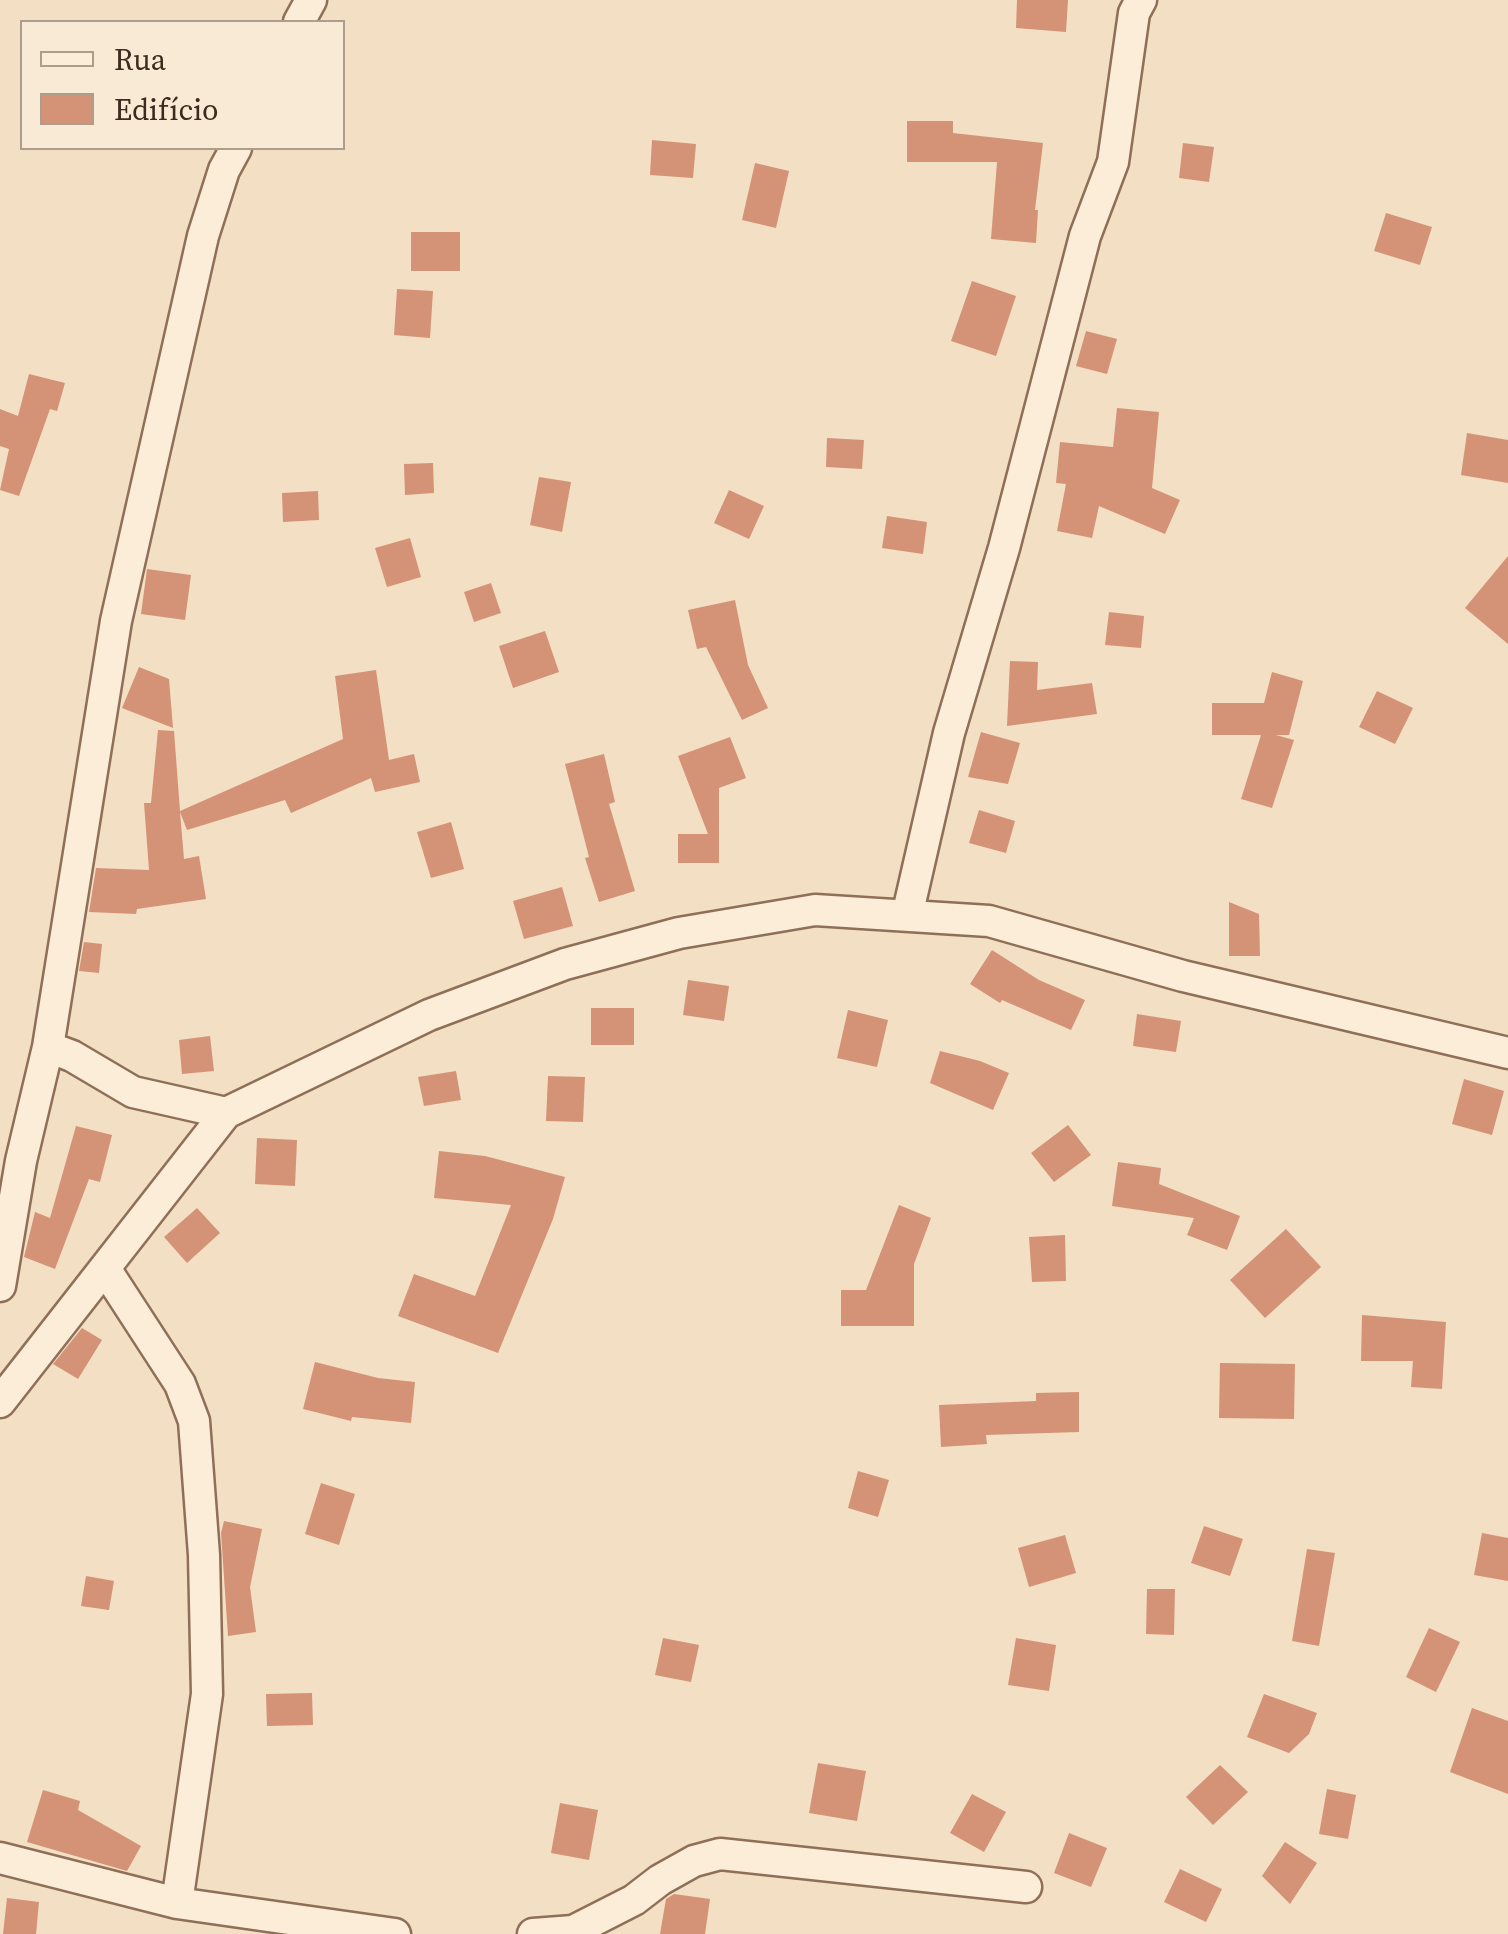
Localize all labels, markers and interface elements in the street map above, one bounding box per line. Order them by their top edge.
legend [20,20,345,150]
text: Rua [114,39,166,80]
text: Edifício [114,89,219,130]

